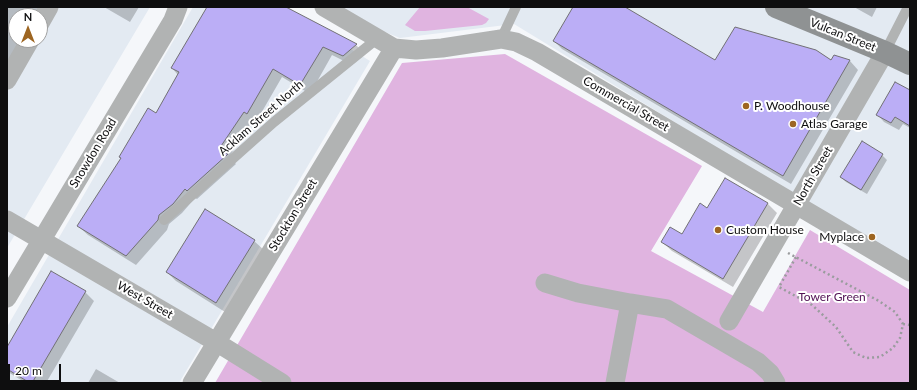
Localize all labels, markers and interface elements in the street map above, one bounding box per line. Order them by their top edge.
north arrow [8,8,48,48]
text: N [24,10,32,23]
street label: Vulcan Street [808,15,878,55]
street label: Commercial Street [580,74,672,134]
street label: Acklam Street North [216,77,306,159]
place label: P. Woodhouse [754,99,830,113]
marker: P. Woodhouse [741,101,751,111]
street label: Snowdon Road [66,115,120,191]
place label: Atlas Garage [801,117,868,131]
marker: Atlas Garage [788,119,798,129]
street label: North Street [790,144,836,208]
street label: Stockton Street [266,176,320,254]
place label: Custom House [726,223,804,237]
marker: Custom House [713,225,723,235]
place label: Myplace [819,230,864,244]
marker: Myplace [867,232,877,242]
street label: West Street [114,278,176,322]
park label: Tower Green [798,290,866,304]
scale bar [10,356,63,382]
text: 20 m [15,363,42,378]

